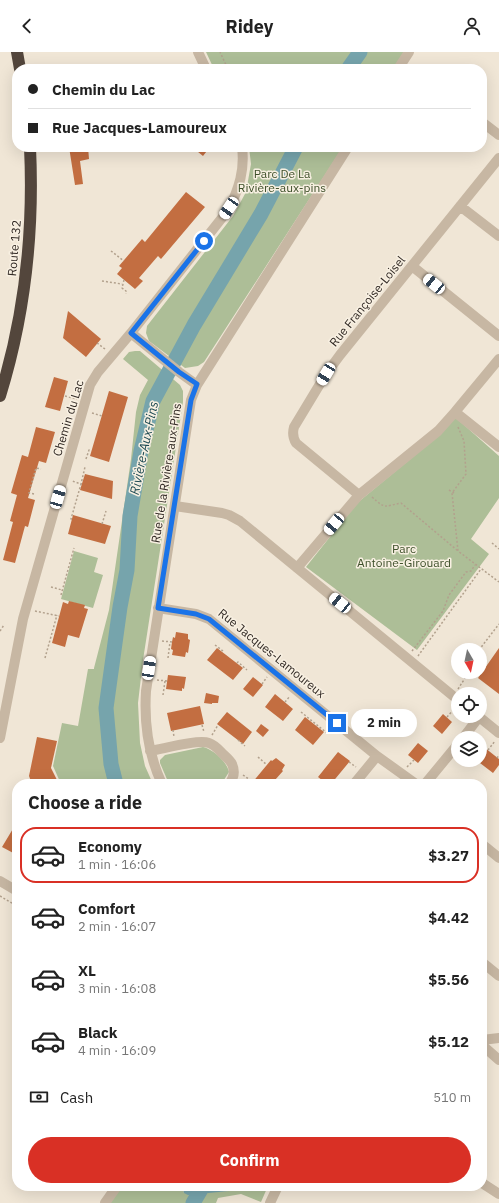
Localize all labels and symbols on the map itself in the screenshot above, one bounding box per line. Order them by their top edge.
park label: Parc De La Rivière-aux-pins [238,166,326,195]
car [217,195,241,221]
street label: Route 132 [4,219,24,277]
route start [195,232,213,250]
street label: Rue Françoise-Loisel [326,253,408,349]
car [421,272,447,296]
car [315,361,337,387]
street label: Chemin du Lac [49,378,87,458]
water label: Rivière-Aux-Pins [126,400,162,496]
street label: Rue de la Rivière-aux-Pins [148,402,184,544]
car [49,484,67,510]
car [322,511,346,537]
park label: Parc Antoine-Girouard [357,541,451,570]
car [327,591,353,615]
street label: Rue Jacques-Lamoureux [215,605,329,701]
north arrow [451,643,487,679]
car [141,655,157,681]
callout: 2 min [351,709,417,737]
route end [328,714,346,732]

